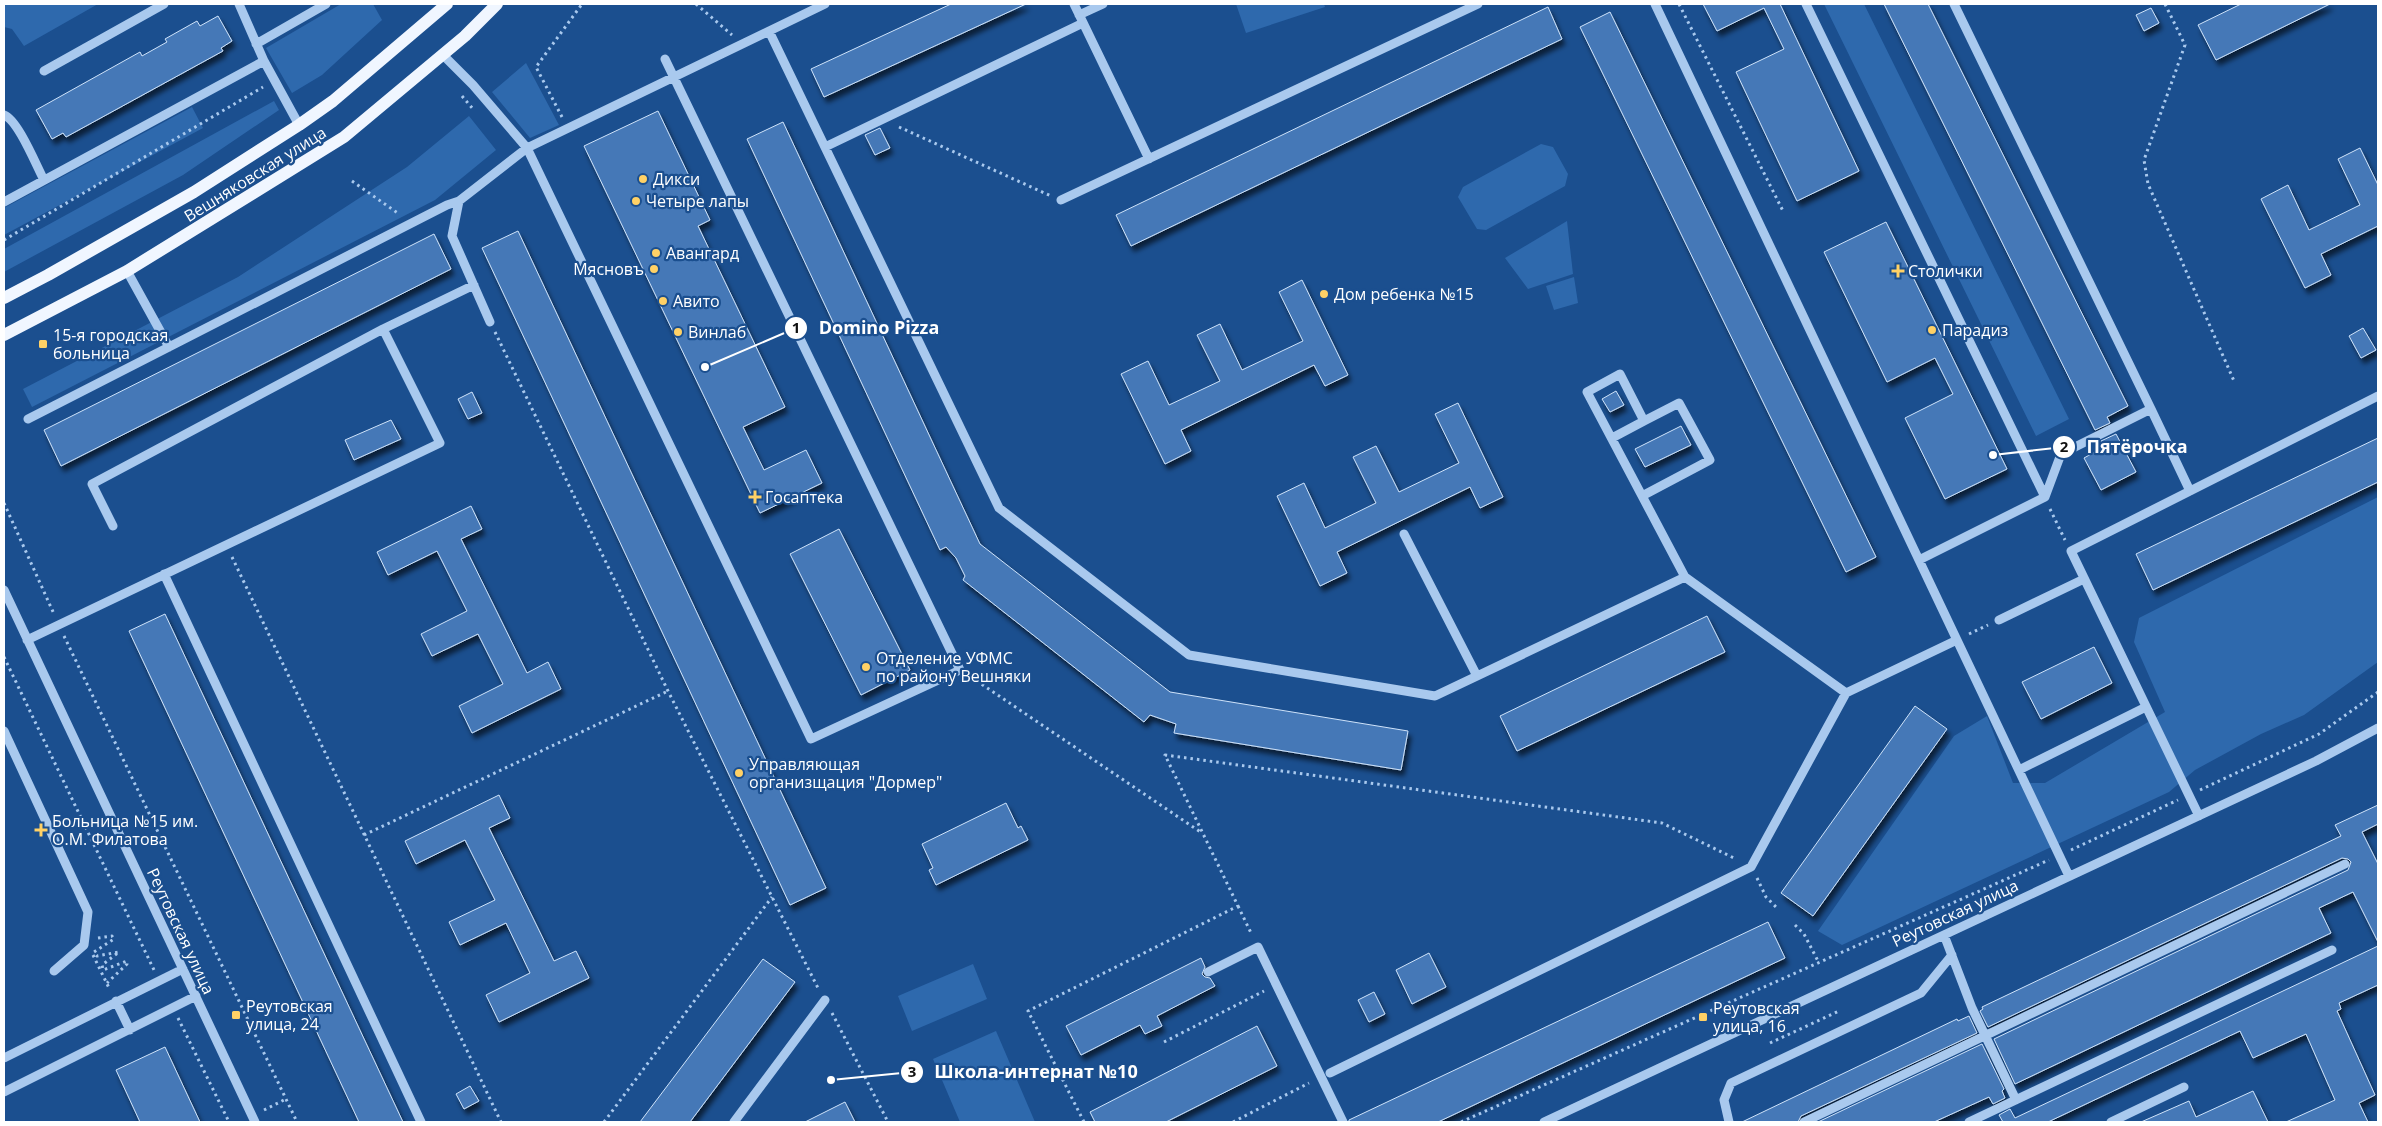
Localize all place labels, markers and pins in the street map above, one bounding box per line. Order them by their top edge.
place label: Дикси [653,168,700,190]
marker: Дикси [637,173,649,185]
place label: Четыре лапы [646,190,749,212]
marker: Четыре лапы [630,195,642,207]
place label: Авангард [666,242,739,264]
marker: Авангард [650,247,662,259]
place label: Мясновъ [573,258,644,280]
place label: Столички [1908,260,1983,282]
marker: Мясновъ [648,263,660,275]
marker: Столички [1892,265,1904,277]
place label: Дом ребенка №15 [1334,283,1474,305]
marker: Дом ребенка №15 [1318,288,1330,300]
place label: Авито [673,290,720,312]
marker: Авито [657,295,669,307]
callout: Domino Pizza [784,312,949,345]
place label: Парадиз [1942,319,2008,341]
place label: Винлаб [688,321,746,343]
place label: 15-я городская больница [53,324,168,364]
marker: Парадиз [1926,324,1938,336]
marker: Винлаб [672,326,684,338]
marker: 15-я городская больница [37,338,49,350]
callout: Пятёрочка [2051,431,2197,464]
place label: Госаптека [765,486,843,508]
marker: Госаптека [749,491,761,503]
place label: Отделение УФМС по району Вешняки [876,647,1031,687]
marker: Отделение УФМС по району Вешняки [860,661,872,673]
place label: Управляющая организщация "Дормер" [749,753,942,793]
marker: Управляющая организщация "Дормер" [733,767,745,779]
place label: Больница №15 им. О.М. Филатова [52,810,198,850]
marker: Больница №15 им. О.М. Филатова [34,823,48,837]
place label: Реутовская улица, 24 [246,995,333,1035]
place label: Реутовская улица, 16 [1713,997,1800,1037]
marker: Реутовская улица, 24 [230,1009,242,1021]
marker: Реутовская улица, 16 [1697,1011,1709,1023]
callout: Школа-интернат №10 [900,1055,1148,1088]

